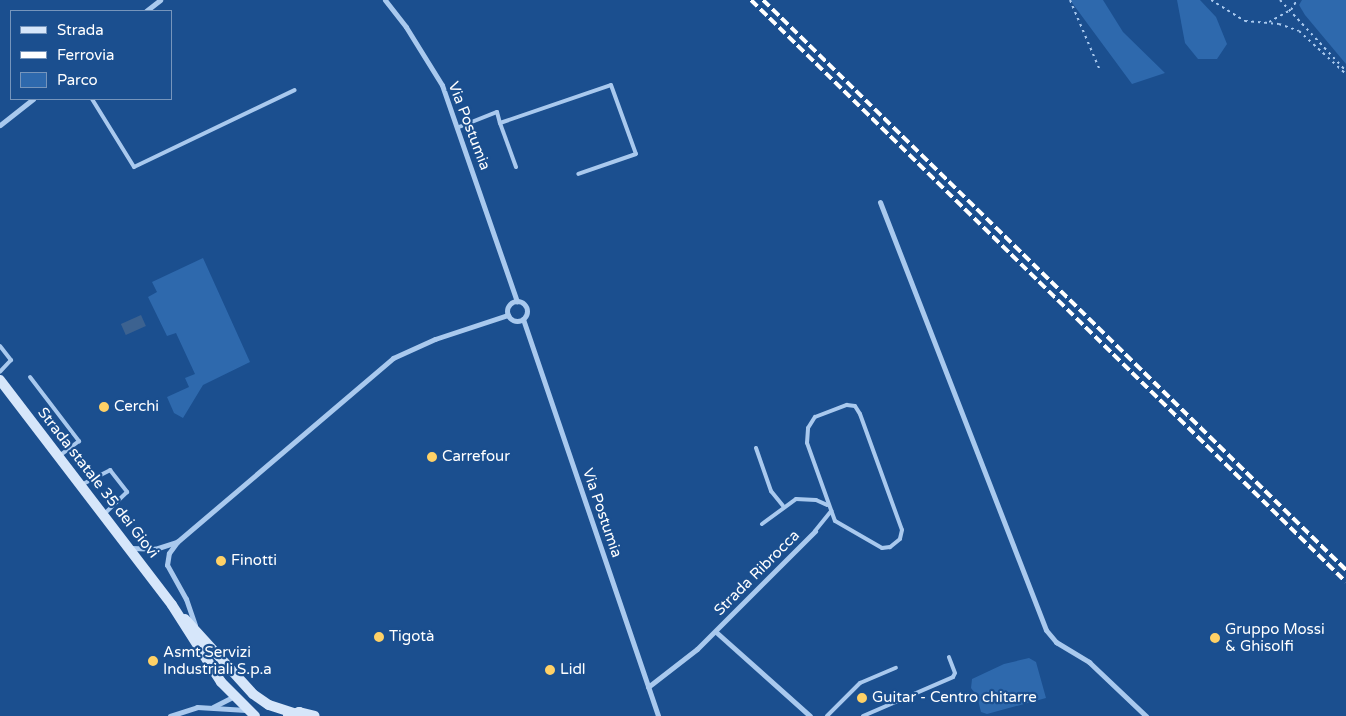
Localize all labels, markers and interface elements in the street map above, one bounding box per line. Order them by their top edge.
legend [10,10,172,100]
text: Strada [57,21,104,39]
text: Ferrovia [57,46,114,64]
text: Parco [57,71,98,89]
street label: Via Postumia [444,79,494,173]
place label: Cerchi [114,398,159,416]
marker: Cerchi [98,401,110,413]
street label: Strada statale 35 dei Giovi [34,404,162,562]
place label: Carrefour [442,448,510,466]
marker: Carrefour [426,451,438,463]
street label: Via Postumia [578,466,626,560]
street label: Strada Ribrocca [711,527,803,619]
place label: Finotti [231,552,277,570]
marker: Finotti [215,555,227,567]
place label: Gruppo Mossi & Ghisolfi [1225,620,1325,655]
place label: Tigotà [389,628,434,646]
marker: Tigotà [373,631,385,643]
marker: Gruppo Mossi & Ghisolfi [1209,632,1221,644]
place label: Asmt Servizi Industriali S.p.a [163,643,272,678]
marker: Asmt Servizi Industriali S.p.a [147,655,159,667]
place label: Lidl [560,661,586,679]
marker: Lidl [544,664,556,676]
place label: Guitar - Centro chitarre [872,689,1037,707]
marker: Guitar - Centro chitarre [856,692,868,704]

